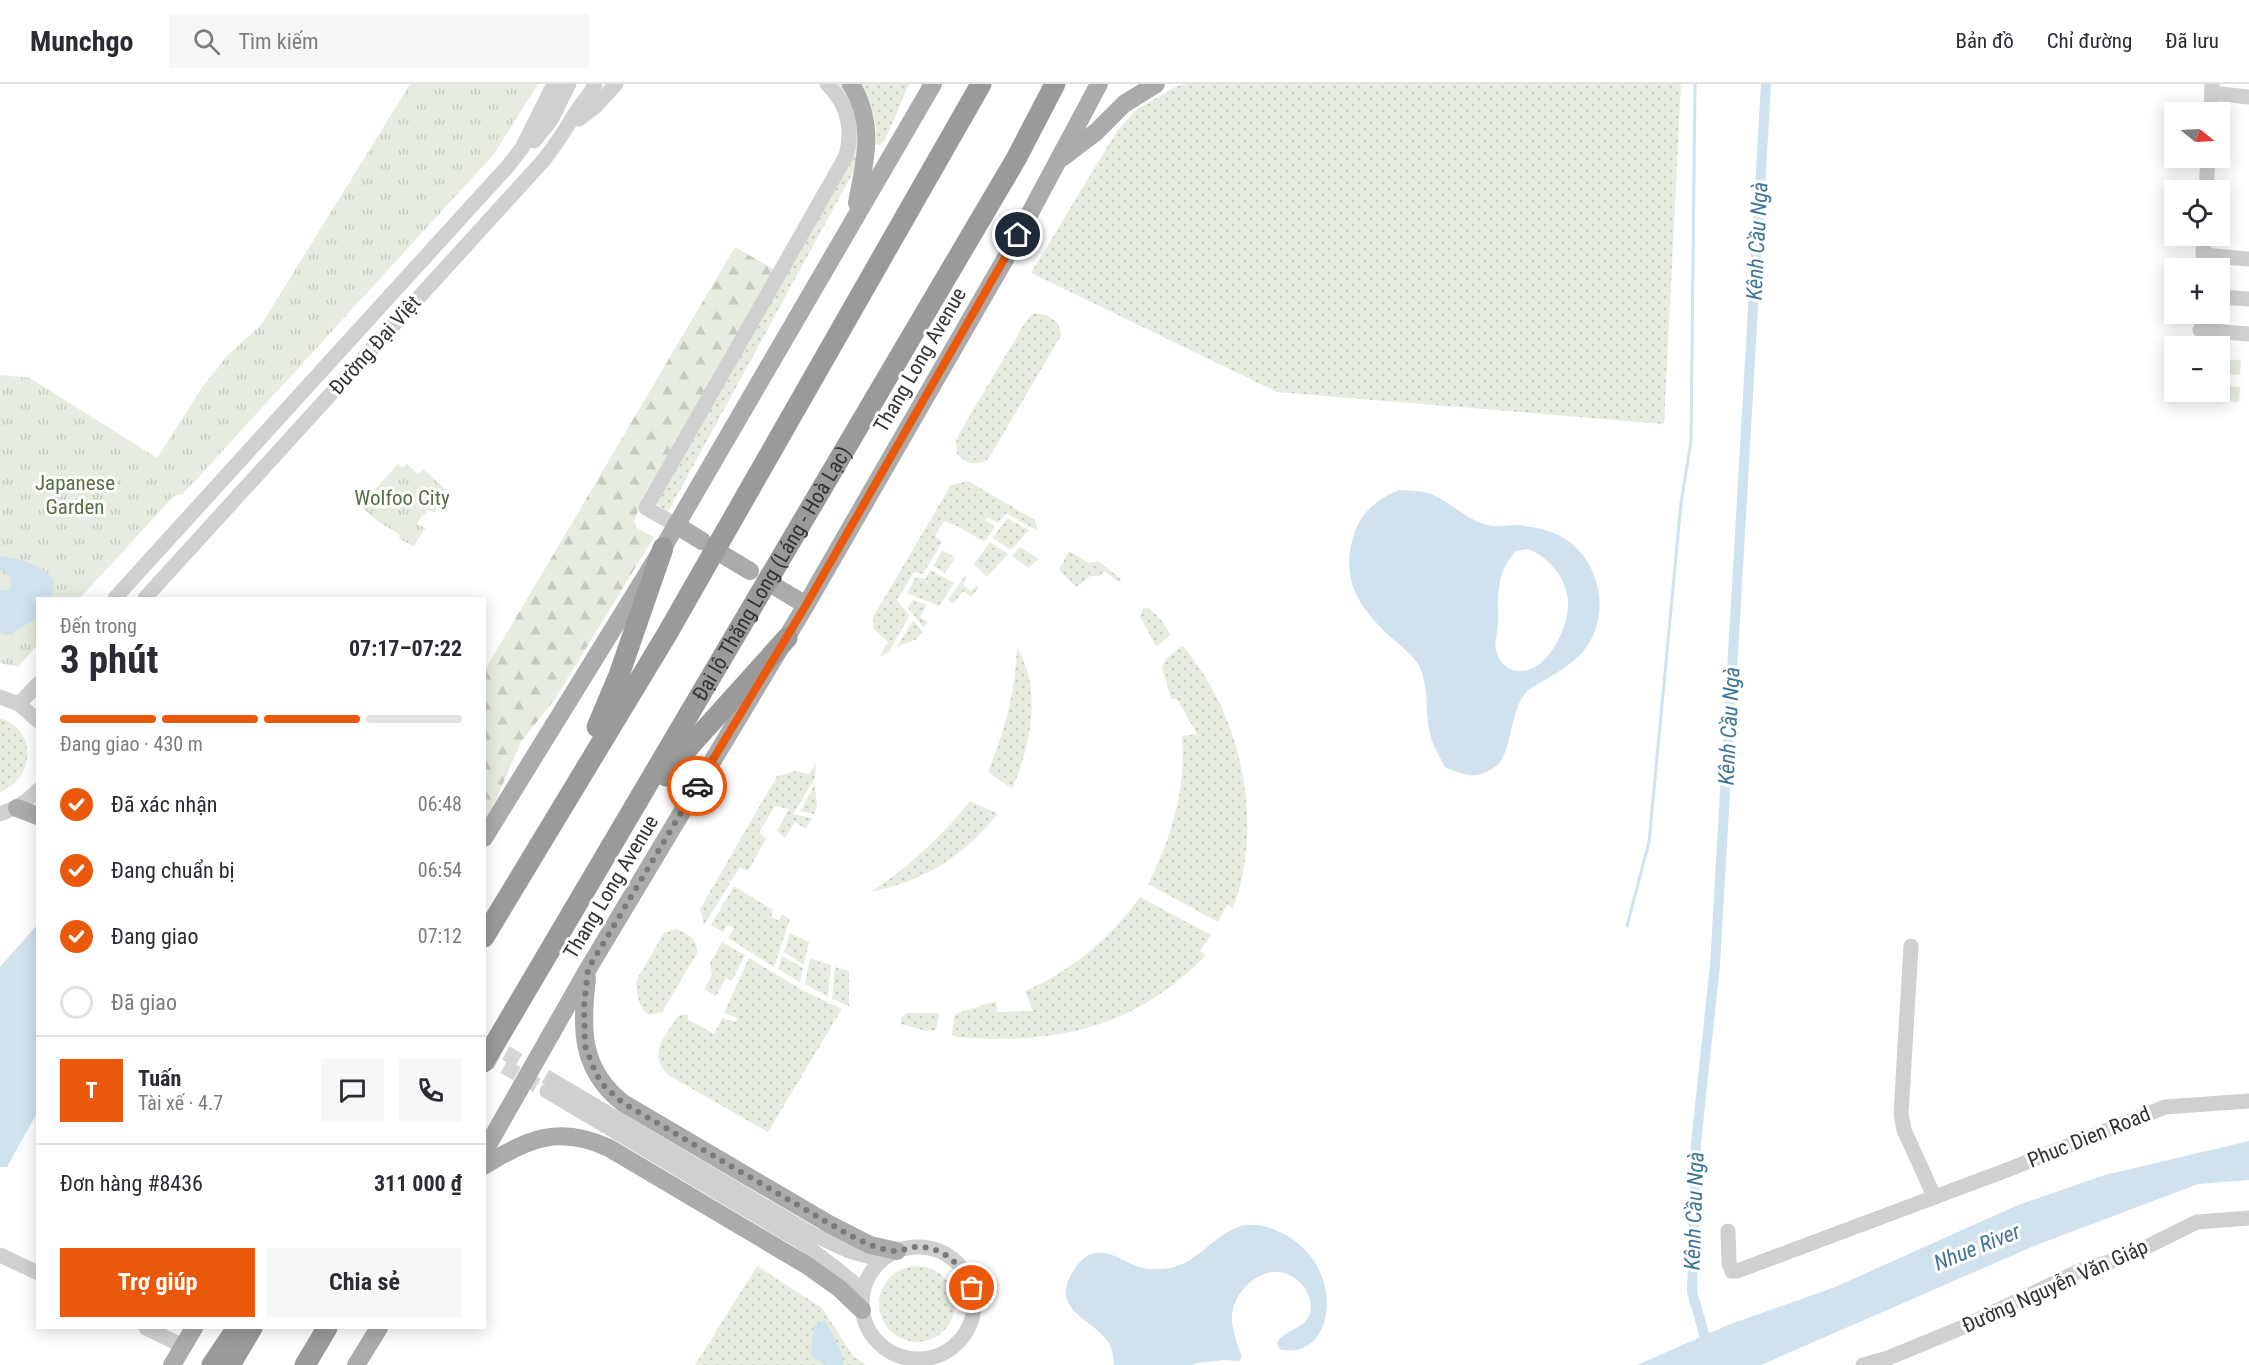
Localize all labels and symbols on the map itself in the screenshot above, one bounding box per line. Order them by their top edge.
north arrow [2164,102,2230,168]
water label: Kênh Cầu Ngà [1741,181,1773,301]
pin [992,209,1043,260]
street label: Thang Long Avenue [869,283,971,436]
street label: Đường Đại Việt [324,291,426,399]
street label: Đại lộ Thăng Long (Láng - Hoà Lạc) [688,442,856,705]
park label: Japanese Garden [35,471,115,519]
park label: Wolfoo City [354,486,450,510]
water label: Kênh Cầu Ngà [1713,666,1745,786]
courier [667,756,727,816]
street label: Thang Long Avenue [559,811,663,963]
street label: Phuc Dien Road [2024,1101,2154,1173]
water label: Kênh Cầu Ngà [1679,1151,1709,1271]
water label: Nhue River [1930,1218,2024,1276]
street label: Đường Nguyễn Văn Giáp [1958,1234,2152,1338]
pin [946,1262,997,1313]

